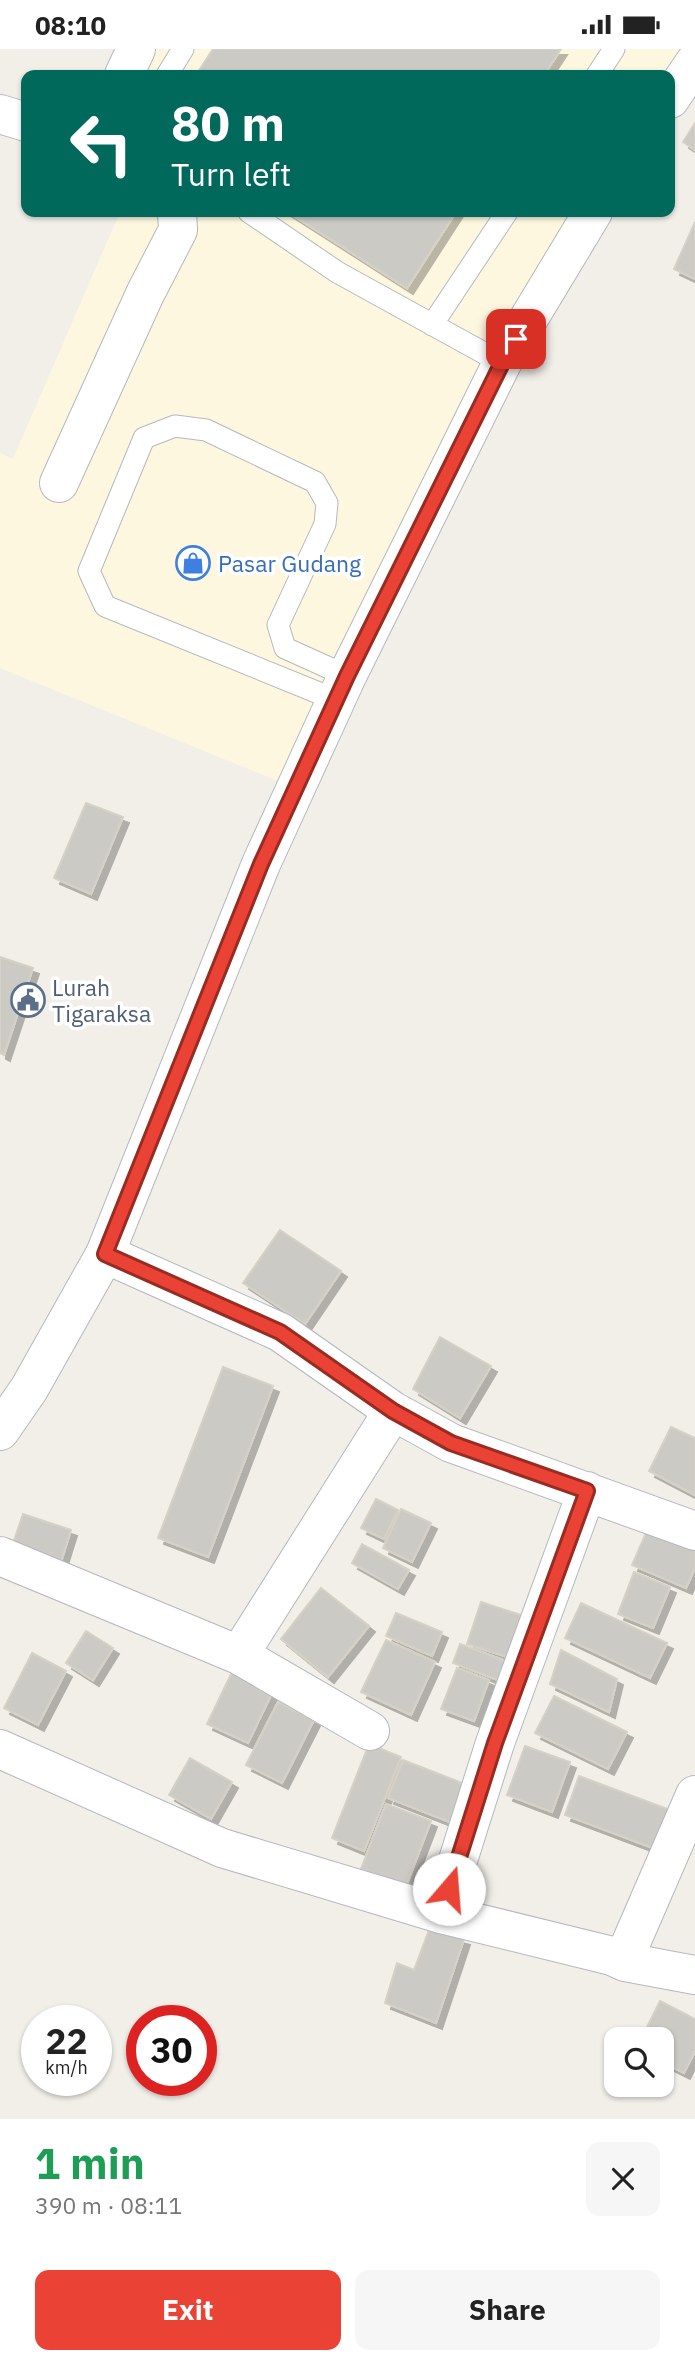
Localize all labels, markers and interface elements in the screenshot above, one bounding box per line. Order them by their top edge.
text: 08:10 [35,8,106,42]
text: 80 m [171,91,285,154]
icon: left [56,98,147,189]
text: Turn left [171,153,291,195]
pin [486,309,546,369]
icon: arrive [497,320,535,358]
shop icon: Pasar Gudang [174,544,212,582]
place label: Pasar Gudang [218,548,361,578]
place label: Lurah Tigaraksa [52,972,151,1028]
public building icon: Lurah Tigaraksa [9,981,47,1019]
position arrow [412,1852,486,1926]
speed limit sign: 30 [126,2005,217,2096]
text: 22 [45,2018,88,2064]
map controls [604,2027,674,2097]
button: search [604,2027,674,2097]
text: km/h [45,2056,88,2079]
text: 1 min [35,2136,145,2191]
button: close [586,2142,660,2216]
text: 390 m · 08:11 [35,2190,182,2220]
button: Exit [35,2270,341,2350]
button: Share [355,2270,660,2350]

